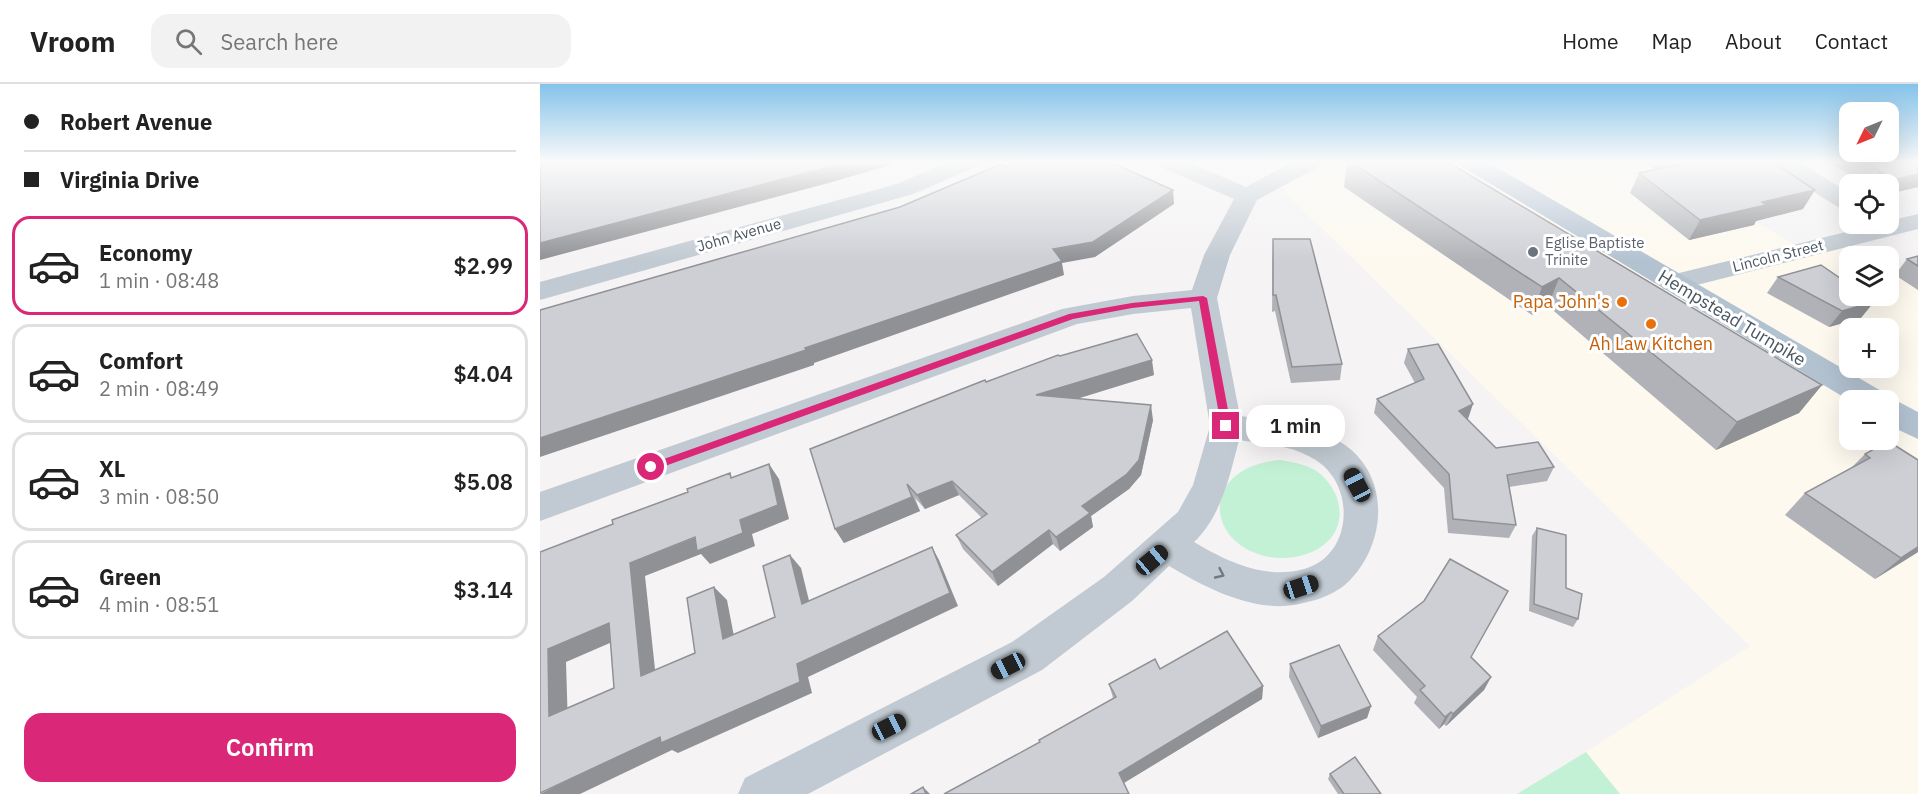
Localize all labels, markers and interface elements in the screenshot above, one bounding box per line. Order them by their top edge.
search box [151,14,571,68]
text: Vroom [30,23,115,60]
icon: search [172,25,205,58]
text: Search here [220,27,338,56]
text: Home [1562,27,1619,55]
text: Map [1652,27,1692,55]
text: About [1725,27,1782,55]
text: Contact [1815,27,1888,55]
north arrow [1839,102,1899,162]
map controls [1839,102,1899,450]
text: Robert Avenue [60,107,212,136]
text: Virginia Drive [60,165,199,194]
button: locate [1839,174,1899,234]
street label: John Avenue [695,213,783,256]
place label: Eglise Baptiste Trinite [1545,233,1645,269]
street label: Lincoln Street [1730,235,1825,276]
text: Economy [99,238,193,267]
icon: car [27,239,81,293]
marker: Eglise Baptiste Trinite [1526,245,1540,259]
button: layers [1839,246,1899,306]
text: $2.99 [454,251,513,280]
street label: Hempstead Turnpike [1654,264,1810,371]
text: 1 min · 08:48 [99,267,219,294]
place label: Papa John's [1513,290,1610,313]
marker: Papa John's [1615,295,1629,309]
marker: Ah Law Kitchen [1644,317,1658,331]
button: + [1839,318,1899,378]
place label: Ah Law Kitchen [1589,332,1713,355]
text: Comfort [99,346,183,375]
icon: car [27,347,81,401]
text: $4.04 [454,359,513,388]
text: 2 min · 08:49 [99,375,219,402]
button: − [1839,390,1899,450]
callout: 1 min [1247,405,1346,447]
route end [1212,412,1239,439]
text: 1 min [1270,412,1321,439]
route start [637,453,664,480]
text: XL [99,454,125,483]
icon: car [27,455,81,509]
car [1341,465,1373,505]
text: $5.08 [454,467,513,496]
text: 3 min · 08:50 [99,483,219,510]
car [1132,542,1172,578]
text: Green [99,562,161,591]
icon: car [27,563,81,617]
one-way arrow [1213,567,1224,579]
car [1281,573,1321,601]
text: $3.14 [454,575,513,604]
text: 4 min · 08:51 [99,591,219,618]
car [988,650,1028,682]
car [869,711,909,743]
button: Confirm [24,713,516,782]

